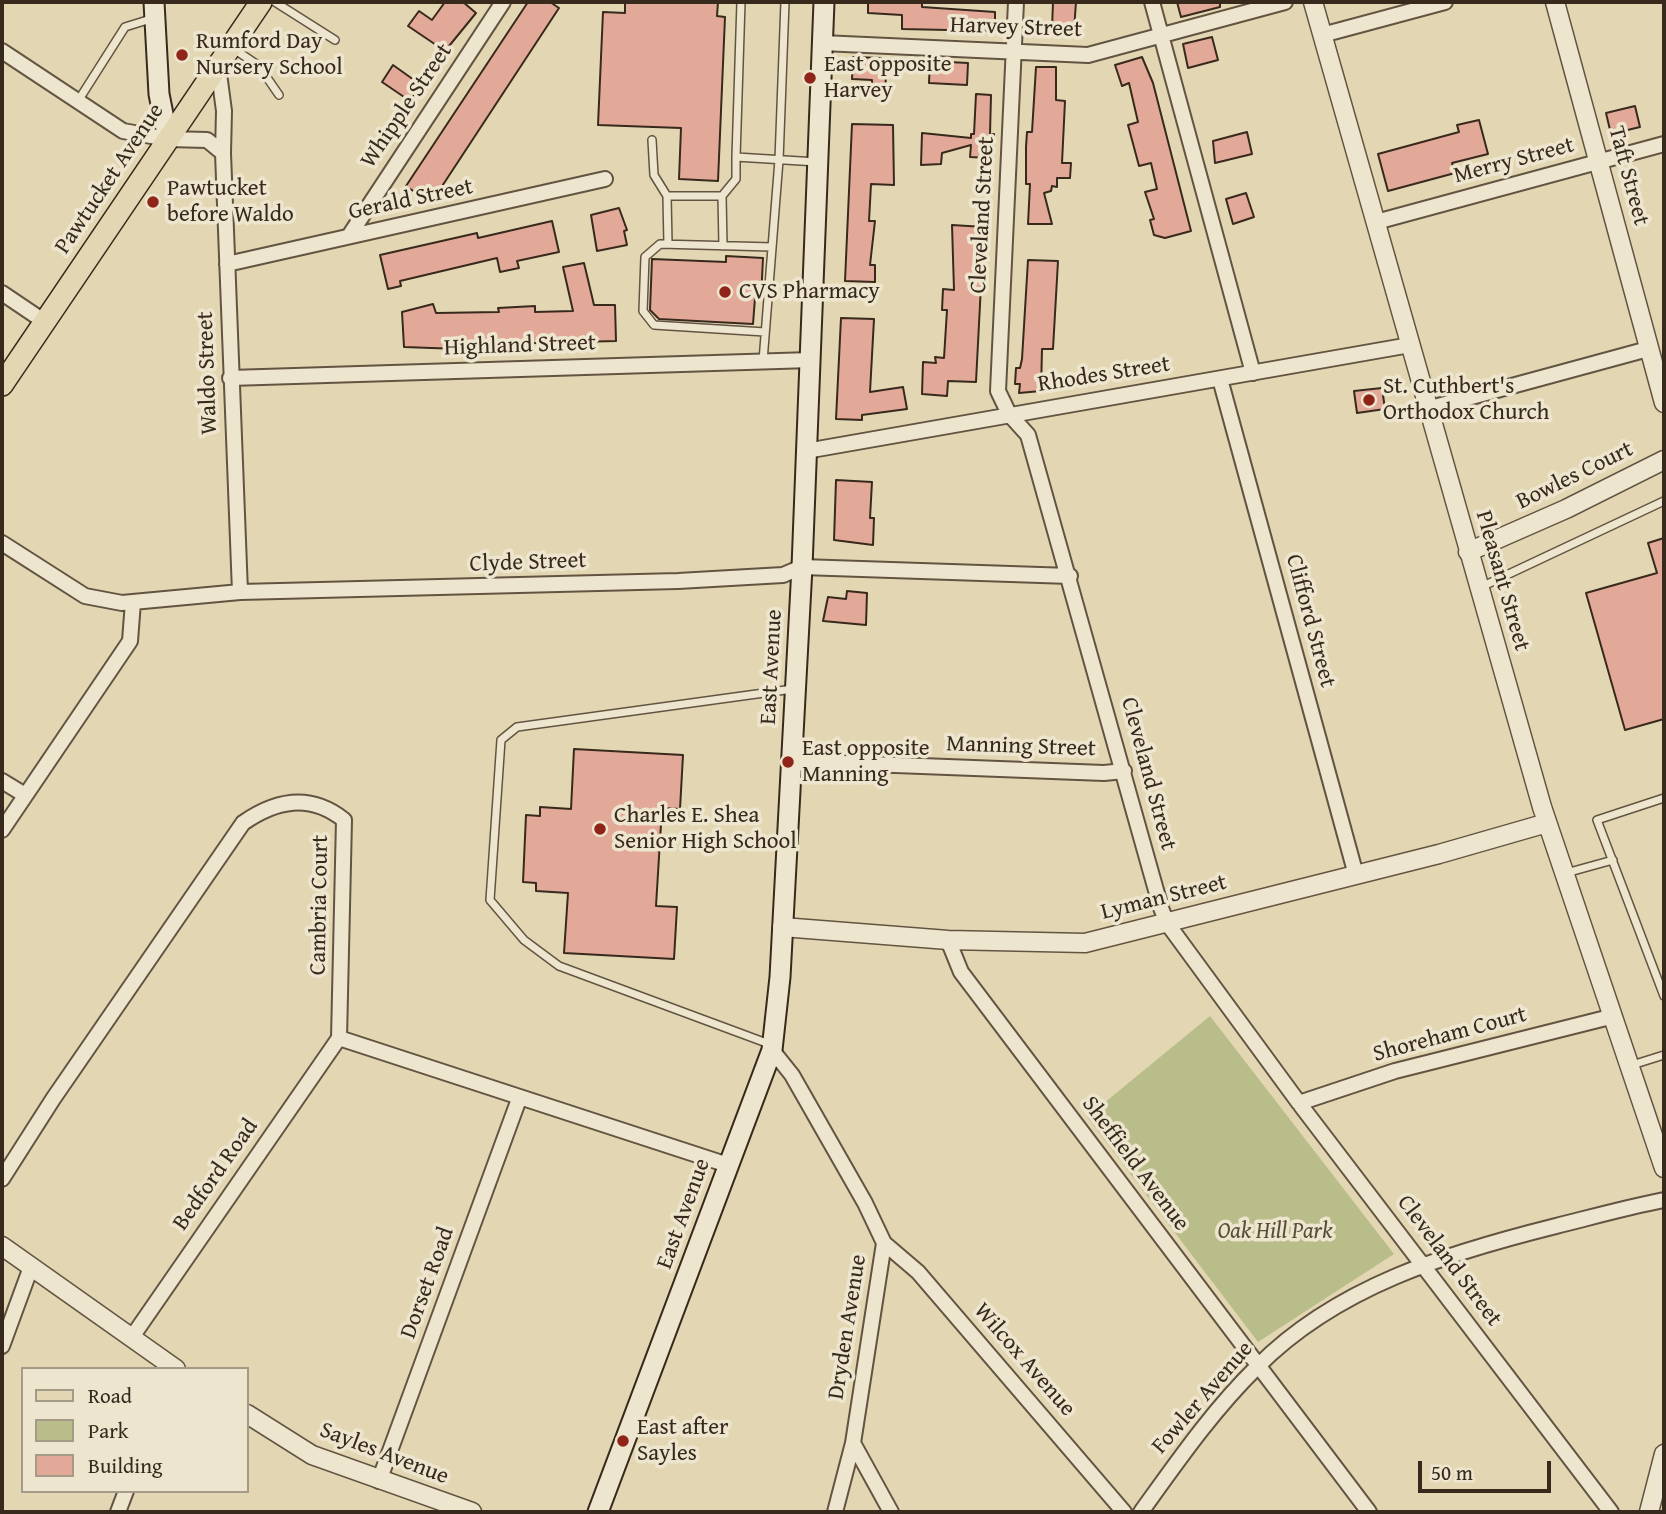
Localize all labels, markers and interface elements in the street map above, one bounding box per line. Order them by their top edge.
street label: Harvey Street [950,12,1082,44]
place label: Rumford Day Nursery School [196,28,343,82]
street label: Whipple Street [355,38,459,174]
marker: Rumford Day Nursery School [174,47,190,63]
place label: East opposite Harvey [824,51,952,105]
marker: East opposite Harvey [802,70,818,86]
street label: Pawtucket Avenue [49,99,171,259]
street label: Taft Street [1602,123,1654,229]
street label: Merry Street [1451,132,1577,190]
street label: Cleveland Street [965,136,1001,294]
street label: Gerald Street [346,173,476,227]
place label: Pawtucket before Waldo [167,175,294,229]
marker: Pawtucket before Waldo [145,194,161,210]
place label: CVS Pharmacy [739,278,880,306]
marker: CVS Pharmacy [717,284,733,300]
street label: Waldo Street [192,311,224,435]
street label: Highland Street [444,330,596,362]
street label: Rhodes Street [1036,351,1172,399]
place label: St. Cuthbert's Orthodox Church [1383,373,1549,427]
marker: St. Cuthbert's Orthodox Church [1361,392,1377,408]
street label: Bowles Court [1512,436,1638,516]
street label: Pleasant Street [1469,508,1535,654]
street label: Clyde Street [469,547,587,579]
street label: Clifford Street [1279,551,1341,691]
street label: East Avenue [755,609,789,725]
street label: Cleveland Street [1114,694,1182,854]
street label: Manning Street [946,731,1096,763]
place label: East opposite Manning [802,735,930,789]
marker: East opposite Manning [780,754,796,770]
place label: Charles E. Shea Senior High School [614,802,797,856]
marker: Charles E. Shea Senior High School [592,821,608,837]
street label: Cambria Court [305,835,335,975]
street label: Lyman Street [1098,869,1230,927]
street label: Shoreham Court [1370,1001,1530,1069]
street label: Sheffield Avenue [1075,1091,1195,1237]
street label: Bedford Road [167,1114,265,1236]
street label: East Avenue [651,1155,717,1273]
street label: Cleveland Street [1391,1190,1507,1332]
park label: Oak Hill Park [1217,1218,1333,1246]
street label: Dorset Road [395,1224,461,1342]
street label: Dryden Avenue [823,1252,873,1402]
street label: Wilcox Avenue [967,1298,1081,1422]
street label: Fowler Avenue [1146,1336,1260,1460]
legend [21,1367,248,1493]
text: Road [88,1380,132,1411]
place label: East after Sayles [637,1414,728,1468]
text: Park [88,1415,129,1446]
street label: Sayles Avenue [316,1417,452,1491]
marker: East after Sayles [615,1433,631,1449]
scale bar [1421,1448,1554,1492]
text: Building [88,1450,162,1481]
text: 50 m [1431,1457,1473,1488]

